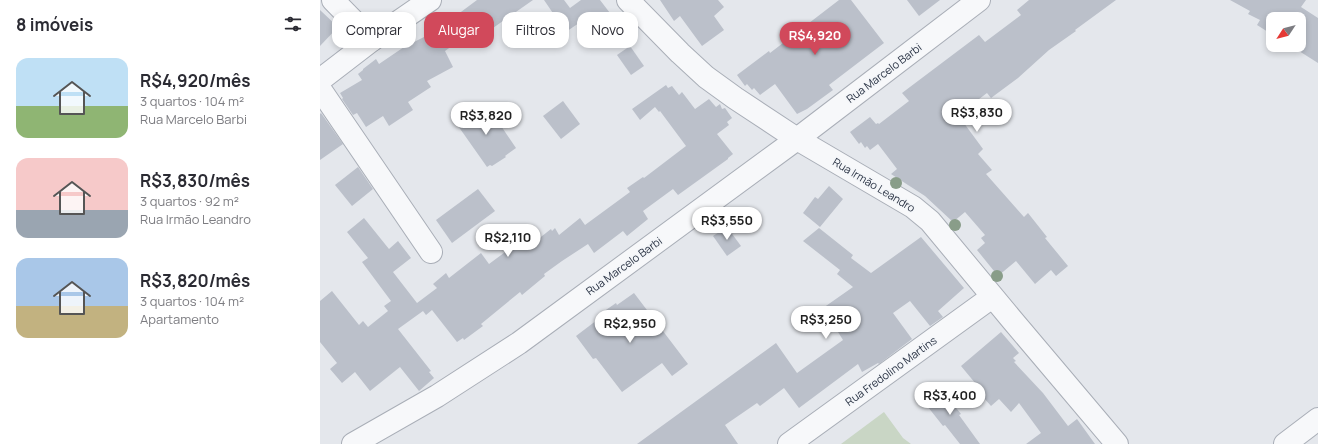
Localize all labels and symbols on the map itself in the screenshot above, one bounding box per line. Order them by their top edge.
north arrow [1266,12,1306,52]
pin: R$4,920 [778,22,852,56]
street label: Rua Marcelo Barbi [843,39,924,106]
pin: R$3,830 [940,99,1014,133]
pin: R$3,820 [449,102,523,136]
street label: Rua Irmão Leandro [830,154,919,215]
pin: R$3,550 [690,207,764,241]
pin: R$2,110 [471,224,545,258]
street label: Rua Marcelo Barbi [583,233,665,298]
pin: R$3,250 [789,306,863,340]
pin: R$2,950 [593,310,667,344]
street label: Rua Fredolino Martins [842,332,940,409]
pin: R$3,400 [913,382,987,416]

